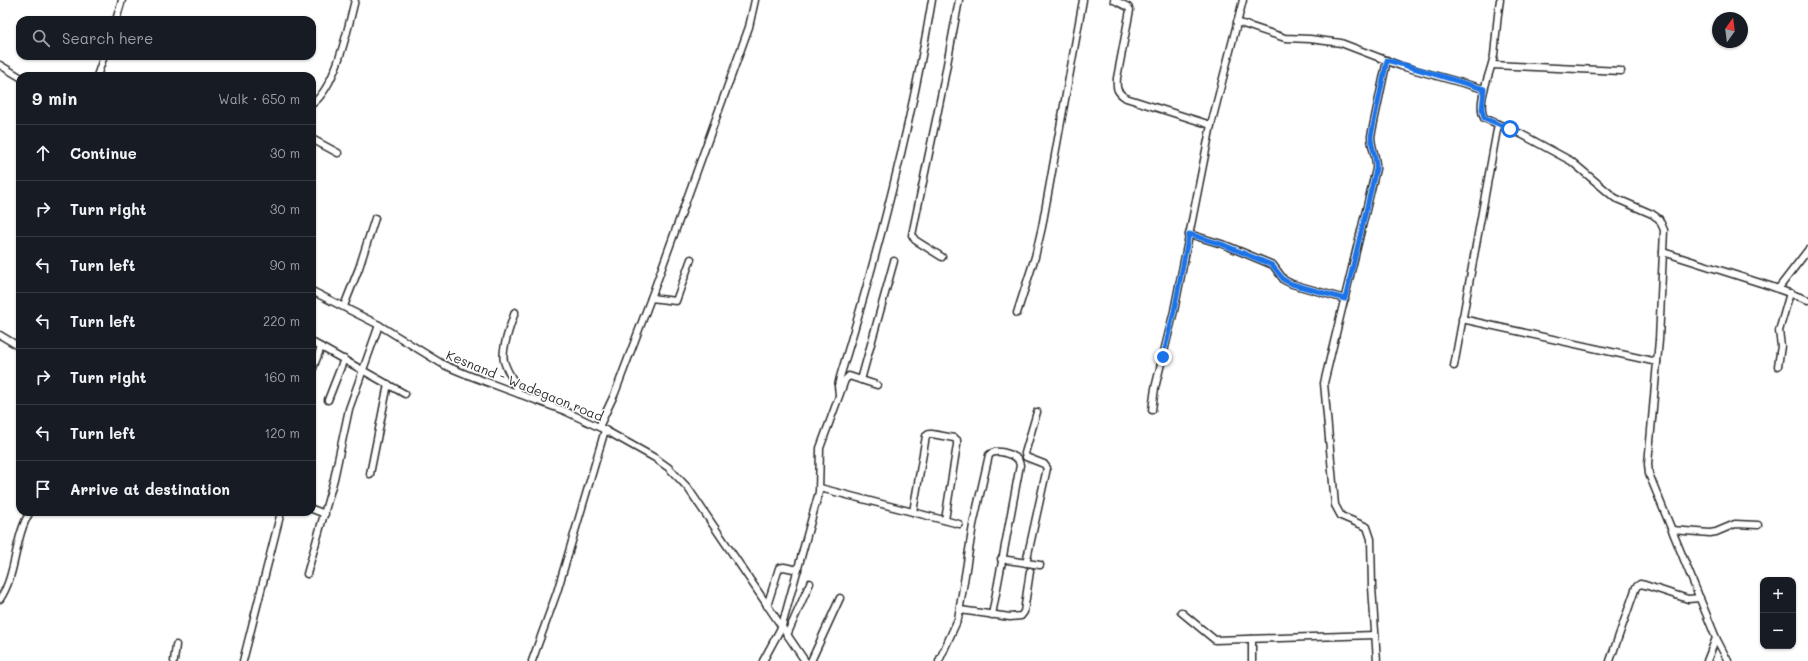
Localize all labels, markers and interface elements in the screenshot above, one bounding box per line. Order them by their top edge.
north arrow [1712,12,1748,48]
search box [16,16,316,60]
icon: search [30,27,52,49]
text: Search here [62,28,153,48]
text: 9 min [32,87,77,109]
text: Walk · 650 m [218,90,300,107]
route start [1501,120,1519,138]
icon: ahead [32,142,54,164]
text: Continue [70,143,137,163]
text: 30 m [270,144,300,161]
icon: right [32,198,54,220]
text: Turn right [70,199,147,219]
text: 30 m [270,200,300,217]
icon: left [32,254,54,276]
text: Turn left [70,255,135,275]
text: 90 m [270,256,300,273]
icon: left [32,310,54,332]
text: Turn left [70,311,135,331]
text: 220 m [263,312,300,329]
street label: Kesnand - Wadegaon road [444,346,606,424]
route end [1154,348,1172,366]
icon: right [32,366,54,388]
text: Turn right [70,367,147,387]
text: 160 m [264,368,300,385]
icon: left [32,422,54,444]
text: Turn left [70,423,135,443]
text: 120 m [264,424,300,441]
icon: arrive [32,478,54,500]
text: Arrive at destination [70,479,230,499]
map controls [1760,577,1796,649]
button: + [1760,577,1796,613]
button: − [1760,613,1796,649]

